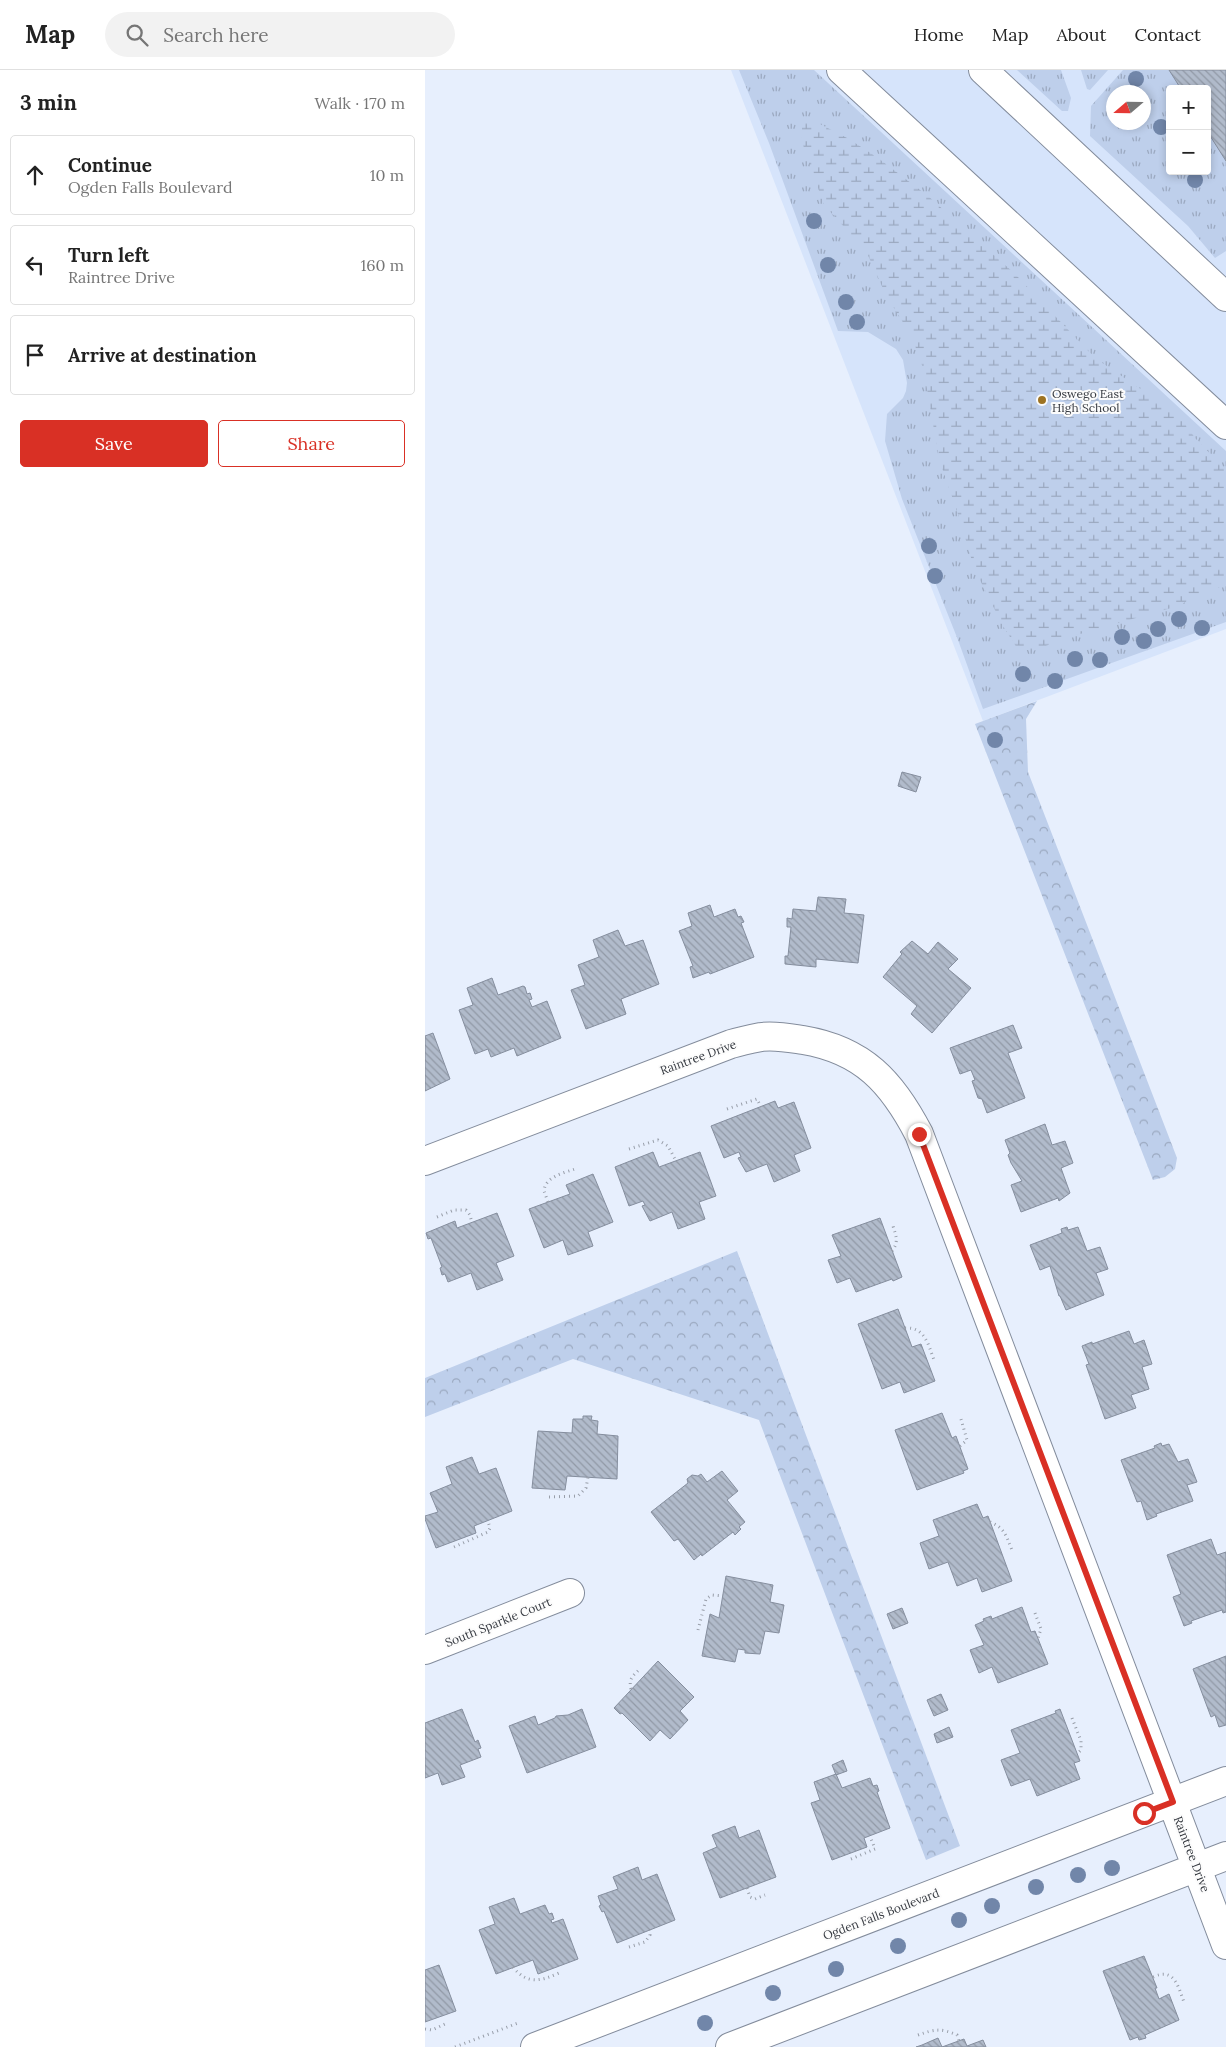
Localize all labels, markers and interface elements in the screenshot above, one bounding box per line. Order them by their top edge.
search box [105,12,455,57]
text: Map [25,19,75,50]
icon: search [123,21,151,49]
text: Search here [163,23,269,47]
text: Home [914,23,964,46]
text: Map [992,23,1028,46]
text: About [1056,23,1106,46]
text: Contact [1134,23,1201,46]
north arrow [1106,85,1151,130]
map controls [1166,85,1211,175]
button: + [1166,85,1211,130]
text: 3 min [20,89,77,116]
text: Walk · 170 m [314,93,405,113]
button: − [1166,130,1211,175]
text: Continue [68,153,152,177]
icon: ahead [21,161,49,189]
text: 10 m [370,165,404,185]
text: Ogden Falls Boulevard [68,177,233,197]
text: Turn left [68,243,149,267]
icon: left [21,251,49,279]
text: 160 m [360,255,404,275]
text: Raintree Drive [68,267,175,287]
icon: arrive [21,341,49,369]
text: Arrive at destination [68,343,257,367]
place label: Oswego East High School [1052,386,1124,415]
marker: Oswego East High School [1036,394,1048,406]
button: Save [20,420,208,467]
button: Share [218,420,405,467]
street label: Raintree Drive [658,1036,739,1078]
route end [908,1123,931,1146]
street label: South Sparkle Court [443,1594,554,1650]
route start [1133,1802,1156,1825]
street label: Raintree Drive [1171,1814,1214,1895]
street label: Ogden Falls Boulevard [821,1885,941,1943]

